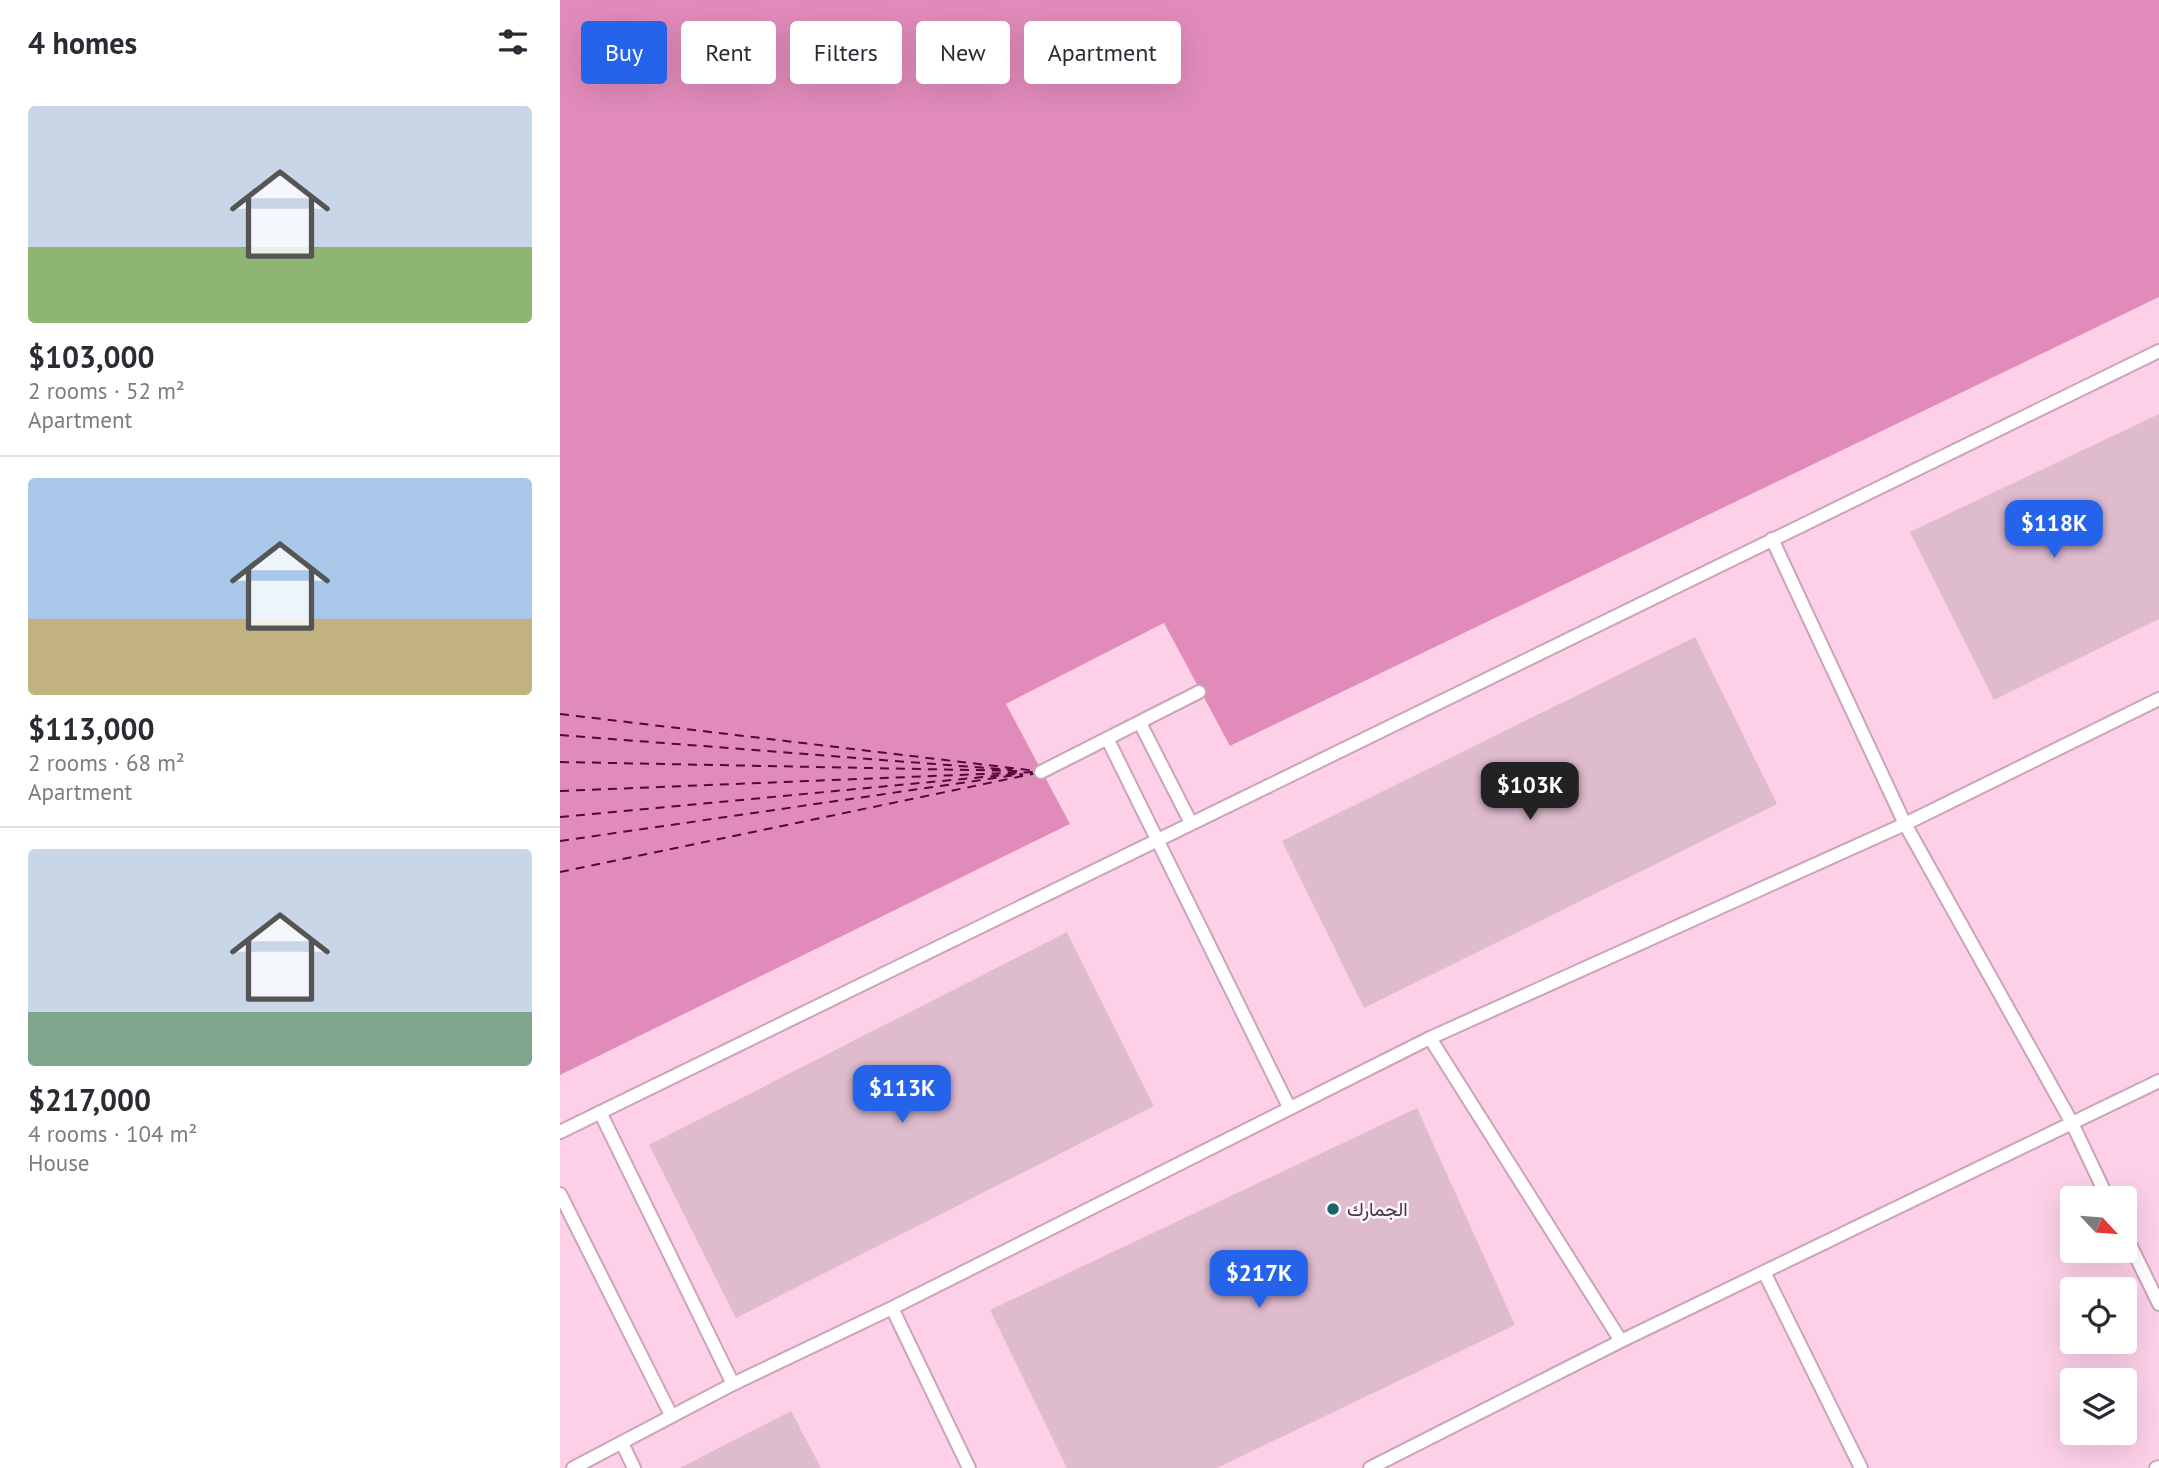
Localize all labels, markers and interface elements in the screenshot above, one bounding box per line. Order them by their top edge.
chip: Buy [581,21,667,84]
chip: Rent [681,21,776,84]
chip: Filters [790,21,902,84]
chip: New [916,21,1010,84]
chip: Apartment [1024,21,1181,84]
text: 4 homes [28,23,137,62]
icon: filters [494,23,532,61]
icon: home [217,151,343,277]
text: $103,000 [28,337,155,376]
text: 2 rooms · 52 m² [28,376,185,405]
text: Apartment [28,405,132,434]
pin: $118K [2005,500,2103,560]
text: $118K [2021,508,2087,537]
icon: home [217,523,343,649]
text: $113,000 [28,709,155,748]
text: 2 rooms · 68 m² [28,748,185,777]
pin: $103K [1481,762,1579,822]
text: $103K [1497,770,1563,799]
text: Apartment [28,777,132,806]
icon: home [217,894,343,1020]
pin: $113K [853,1066,951,1125]
text: $113K [869,1073,935,1102]
text: $217,000 [28,1080,151,1119]
text: 4 rooms · 104 m² [28,1119,197,1148]
text: House [28,1148,90,1177]
north arrow [2060,1186,2137,1264]
map controls [2060,1186,2137,1445]
place label: الجمارك [1347,1197,1408,1221]
marker: الجمارك [1325,1201,1341,1217]
pin: $217K [1210,1250,1308,1310]
text: $217K [1226,1258,1292,1287]
button: locate [2060,1277,2137,1354]
button: layers [2060,1368,2137,1445]

